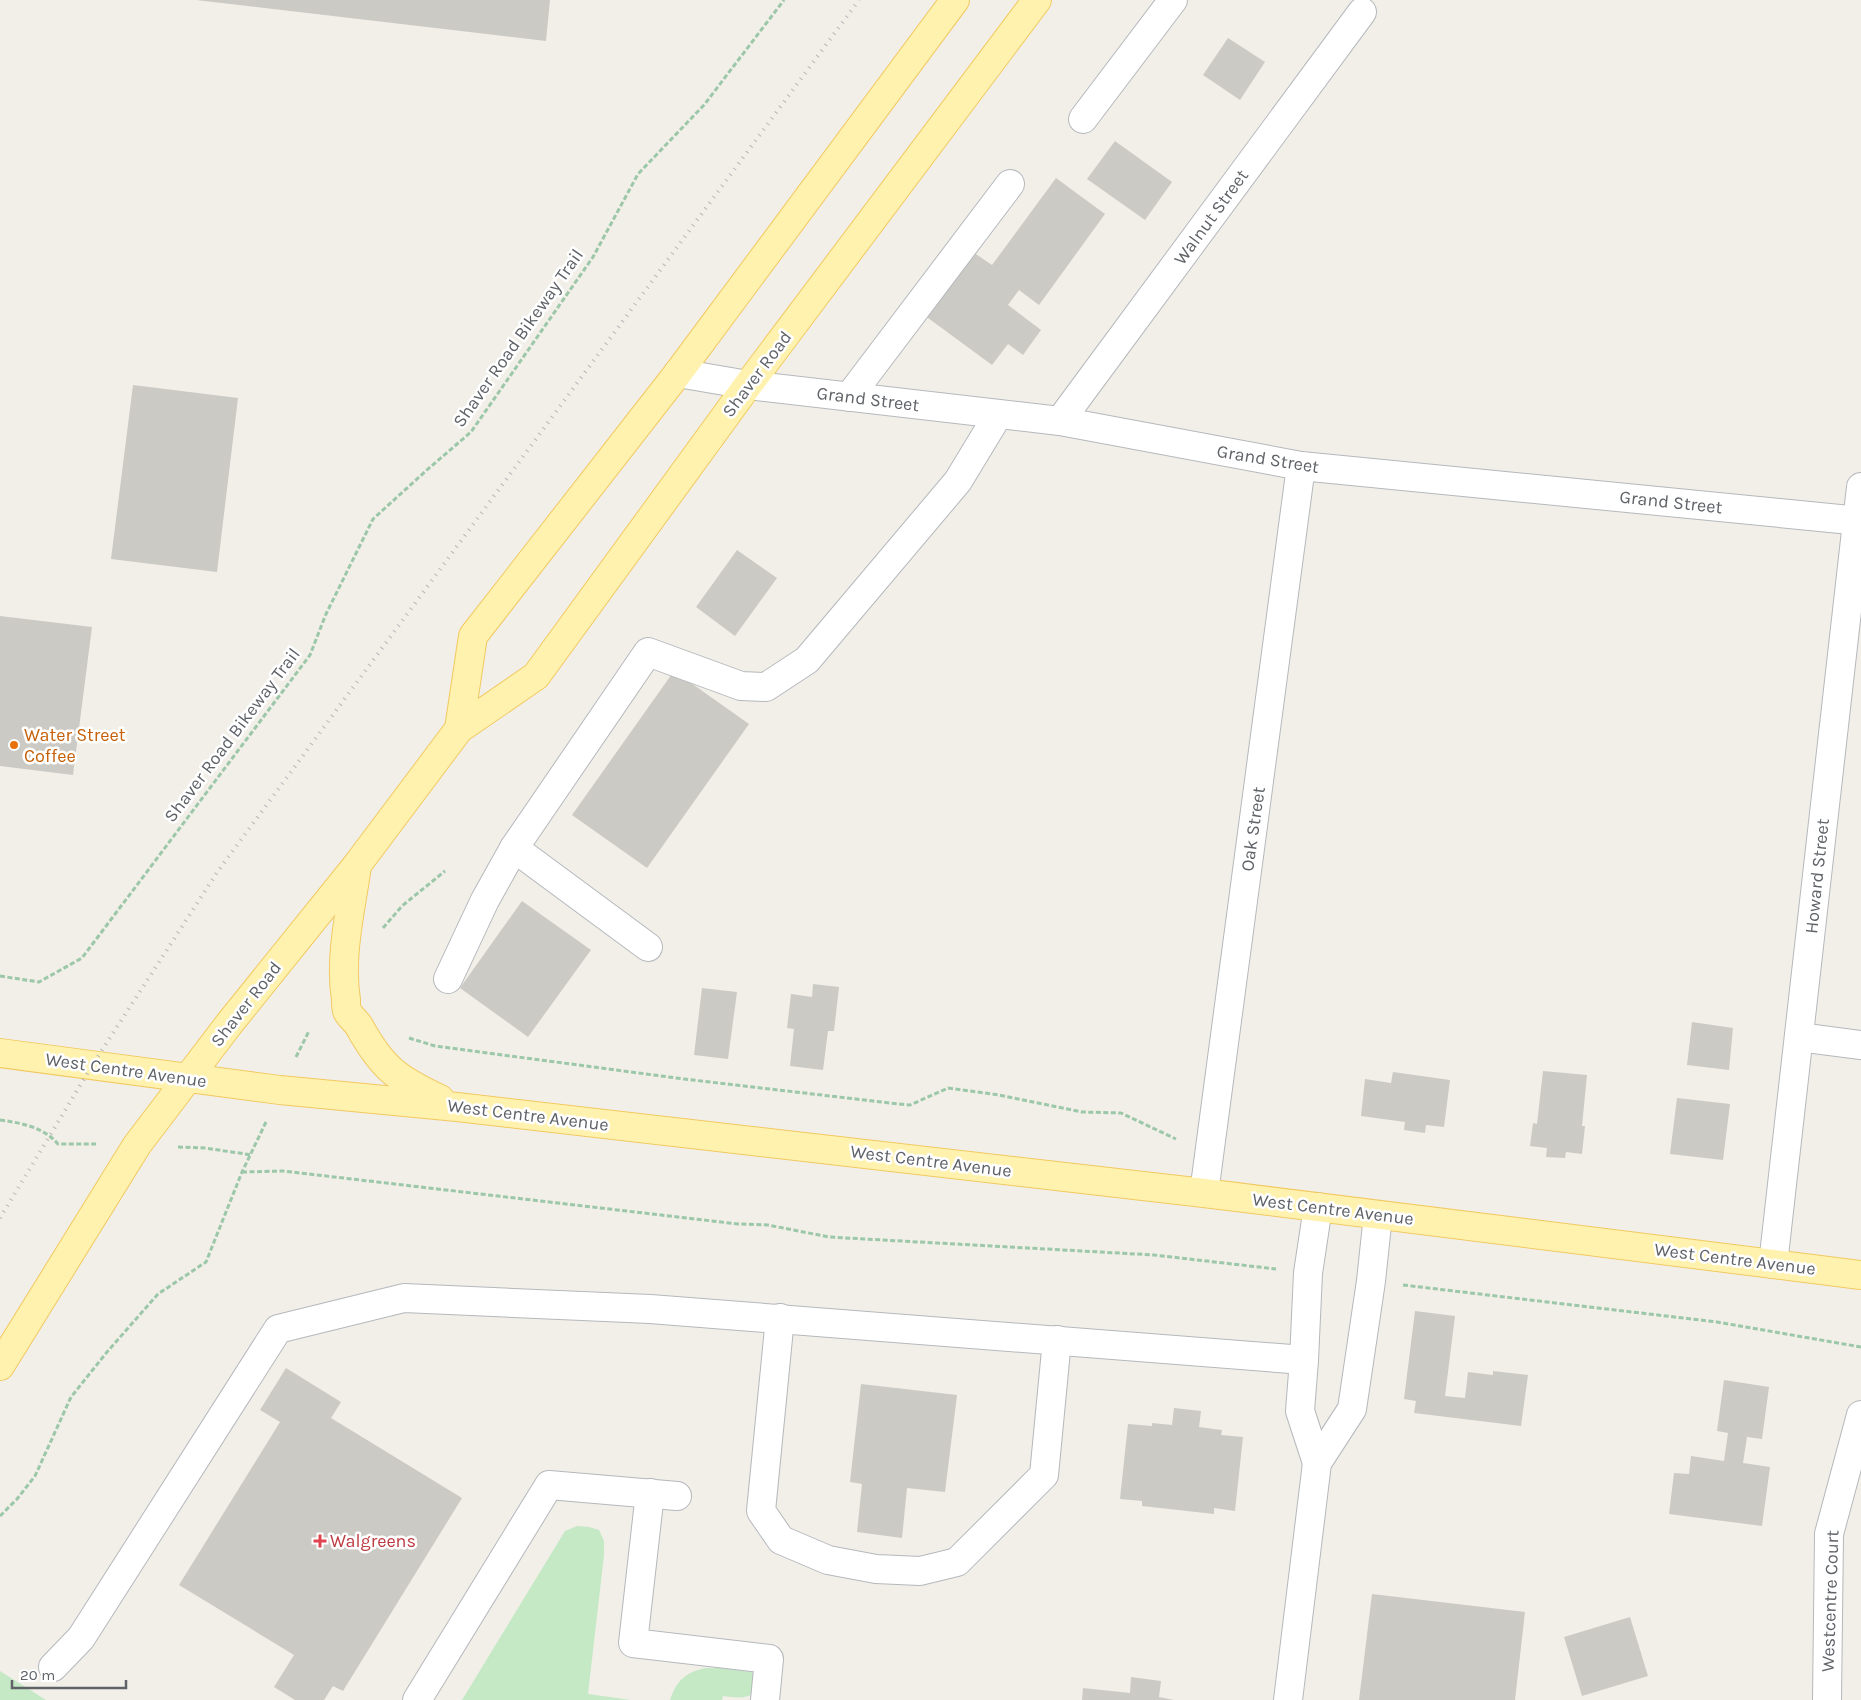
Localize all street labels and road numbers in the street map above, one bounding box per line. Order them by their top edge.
street label: Walnut Street [1169,165,1253,269]
street label: Shaver Road Bikeway Trail [448,245,588,431]
street label: Shaver Road [717,327,797,421]
street label: Grand Street [815,382,921,416]
street label: Grand Street [1215,440,1321,478]
street label: Grand Street [1619,486,1724,518]
street label: Shaver Road Bikeway Trail [159,644,305,826]
street label: Oak Street [1236,785,1270,873]
street label: Howard Street [1800,817,1834,935]
street label: Shaver Road [206,957,286,1051]
street label: West Centre Avenue [44,1048,208,1092]
street label: West Centre Avenue [446,1094,610,1136]
street label: West Centre Avenue [849,1140,1013,1182]
street label: West Centre Avenue [1251,1188,1415,1230]
street label: West Centre Avenue [1653,1238,1817,1280]
street label: Westcentre Court [1817,1529,1843,1672]

